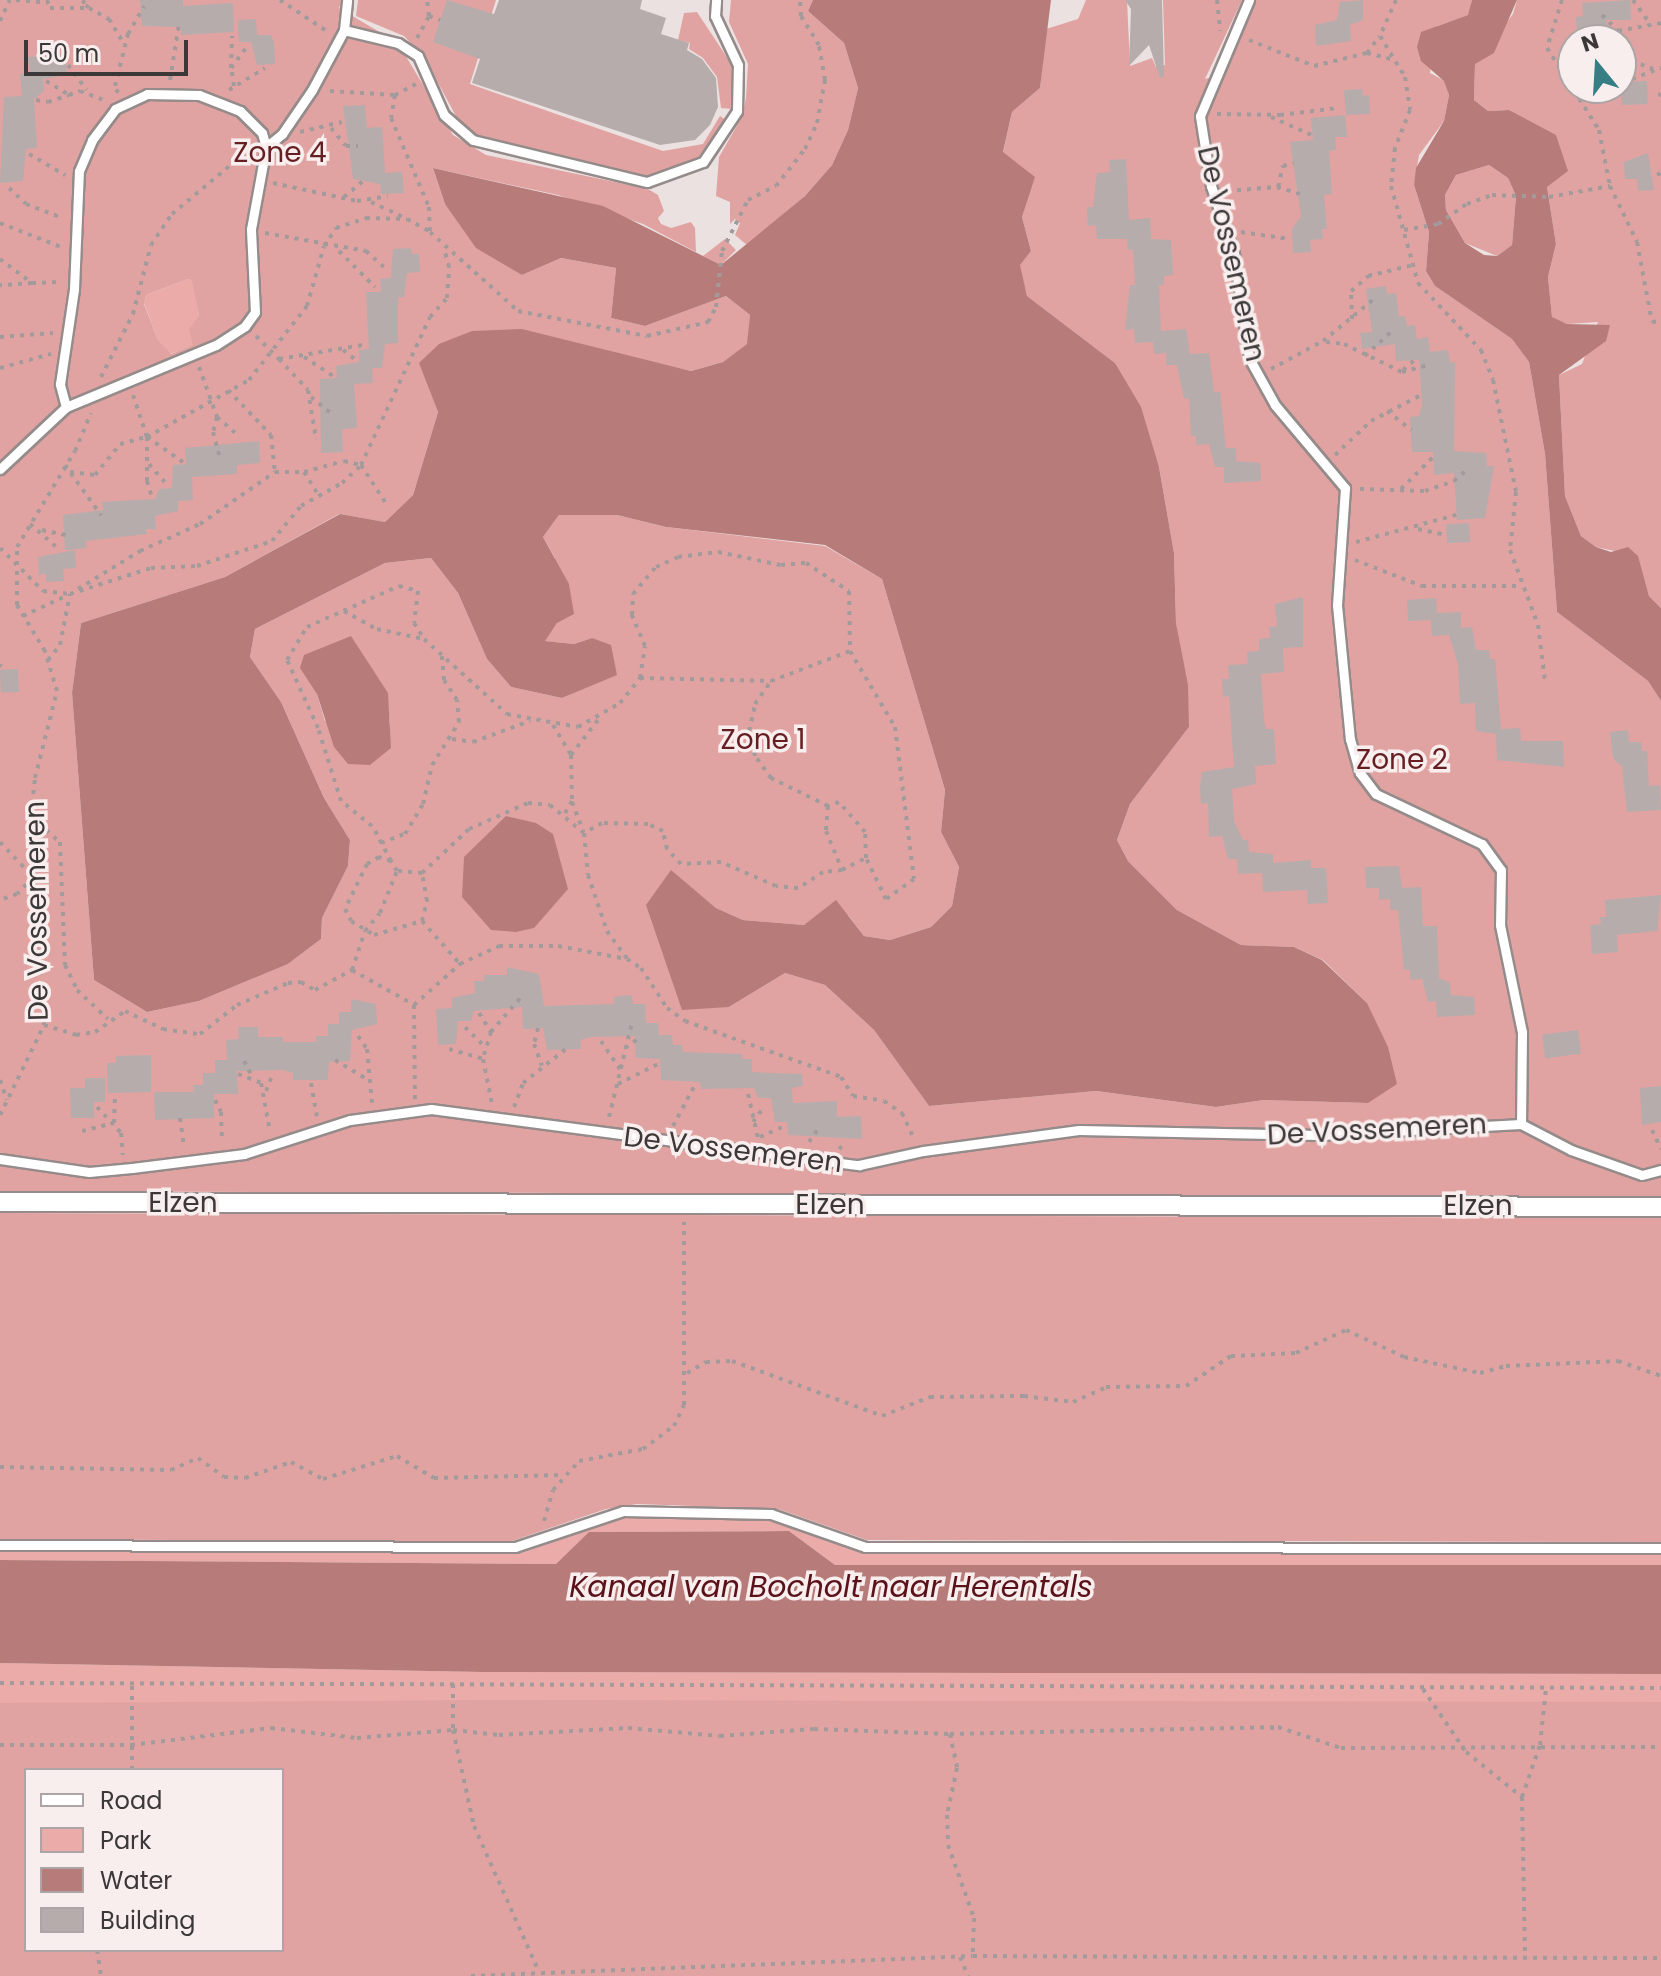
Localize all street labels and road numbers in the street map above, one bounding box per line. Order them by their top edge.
street label: De Vossemeren [1190,143,1272,365]
street label: De Vossemeren [18,801,56,1021]
street label: De Vossemeren [1266,1107,1488,1153]
street label: De Vossemeren [622,1120,844,1180]
street label: Elzen [148,1186,218,1220]
street label: Elzen [795,1188,865,1222]
street label: Elzen [1443,1189,1513,1223]

